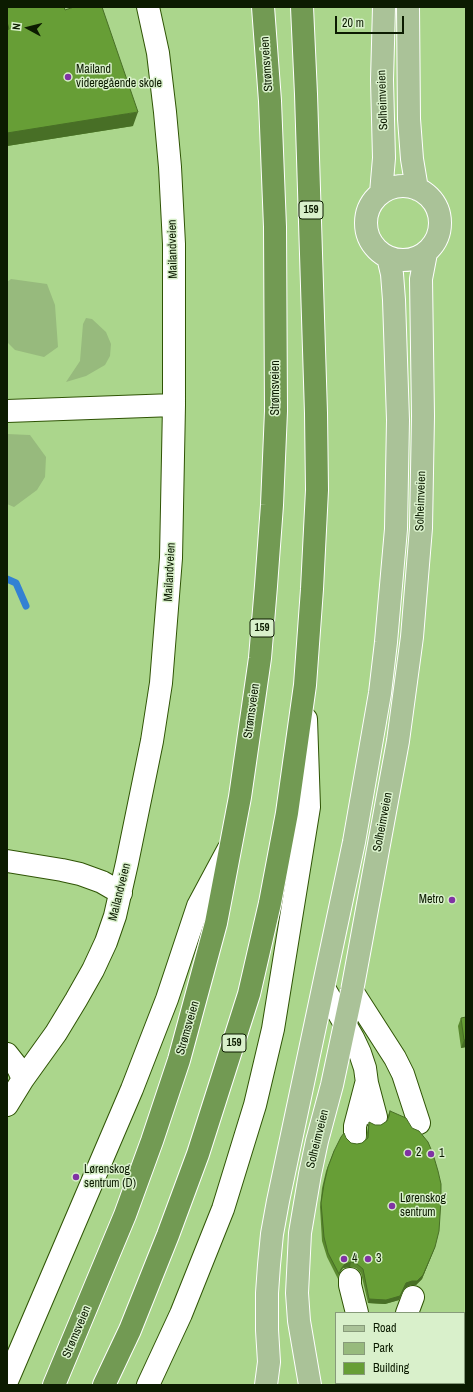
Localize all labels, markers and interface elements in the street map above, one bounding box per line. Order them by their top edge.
north arrow [8,8,48,48]
scale bar [337,8,406,34]
text: 20 m [342,15,364,31]
text: N [9,22,23,31]
street label: Strømsveien [258,36,276,92]
place label: Mailand videregående skole [76,63,162,91]
street label: Solheimveien [375,70,391,130]
marker: Mailand videregående skole [63,72,73,82]
road number: 159 [299,201,323,219]
street label: Mailandveien [165,219,181,279]
street label: Strømsveien [269,360,283,416]
street label: Solheimveien [413,471,429,531]
street label: Mailandveien [161,542,179,602]
road number: 159 [250,619,274,637]
street label: Strømsveien [241,683,263,739]
street label: Solheimveien [370,791,396,853]
street label: Mailandveien [106,862,134,922]
place label: Metro [419,893,444,907]
marker: Metro [447,895,457,905]
street label: Strømsveien [173,999,203,1057]
road number: 159 [222,1034,246,1052]
street label: Solheimveien [304,1108,332,1170]
place label: 2 [416,1146,421,1160]
place label: 1 [439,1147,444,1161]
marker: 2 [403,1148,413,1158]
marker: 1 [426,1149,436,1159]
place label: Lørenskog sentrum (D) [84,1163,136,1191]
marker: Lørenskog sentrum (D) [71,1172,81,1182]
place label: Lørenskog sentrum [400,1192,446,1220]
marker: Lørenskog sentrum [387,1201,397,1211]
place label: 4 [352,1252,357,1266]
place label: 3 [376,1252,381,1266]
marker: 4 [339,1254,349,1264]
marker: 3 [363,1254,373,1264]
street label: Strømsveien [60,1304,94,1360]
legend [335,1312,465,1384]
text: Road [373,1320,397,1336]
text: Park [373,1340,393,1356]
text: Building [373,1360,409,1376]

